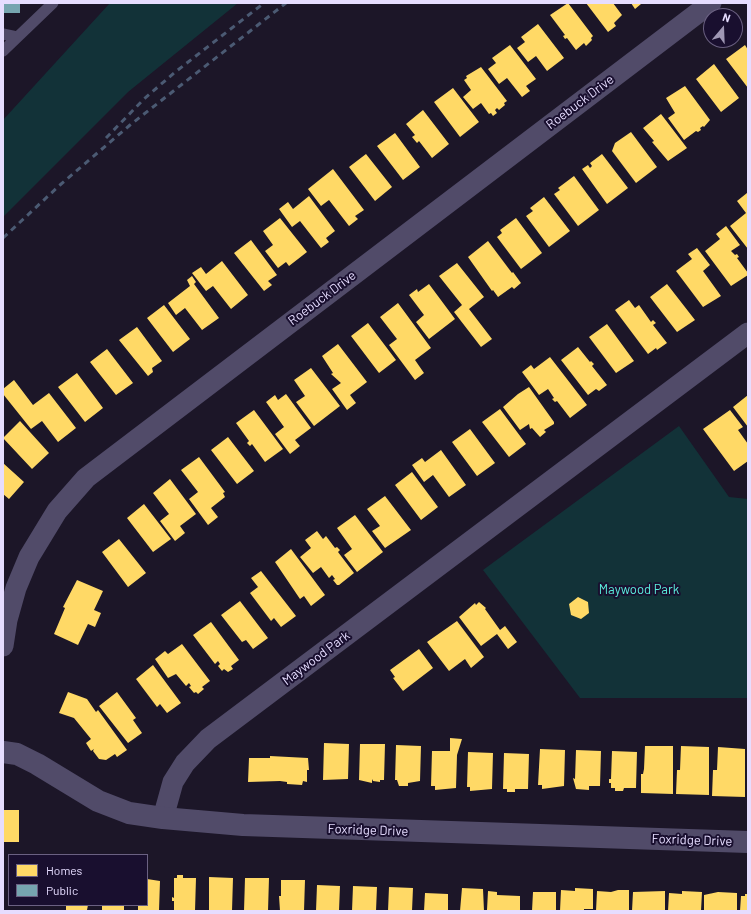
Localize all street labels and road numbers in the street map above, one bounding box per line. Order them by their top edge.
street label: Roebuck Drive [543,71,617,133]
street label: Roebuck Drive [285,267,359,329]
street label: Maywood Park [279,628,353,688]
street label: Foxridge Drive [327,821,409,839]
street label: Foxridge Drive [651,831,733,849]

